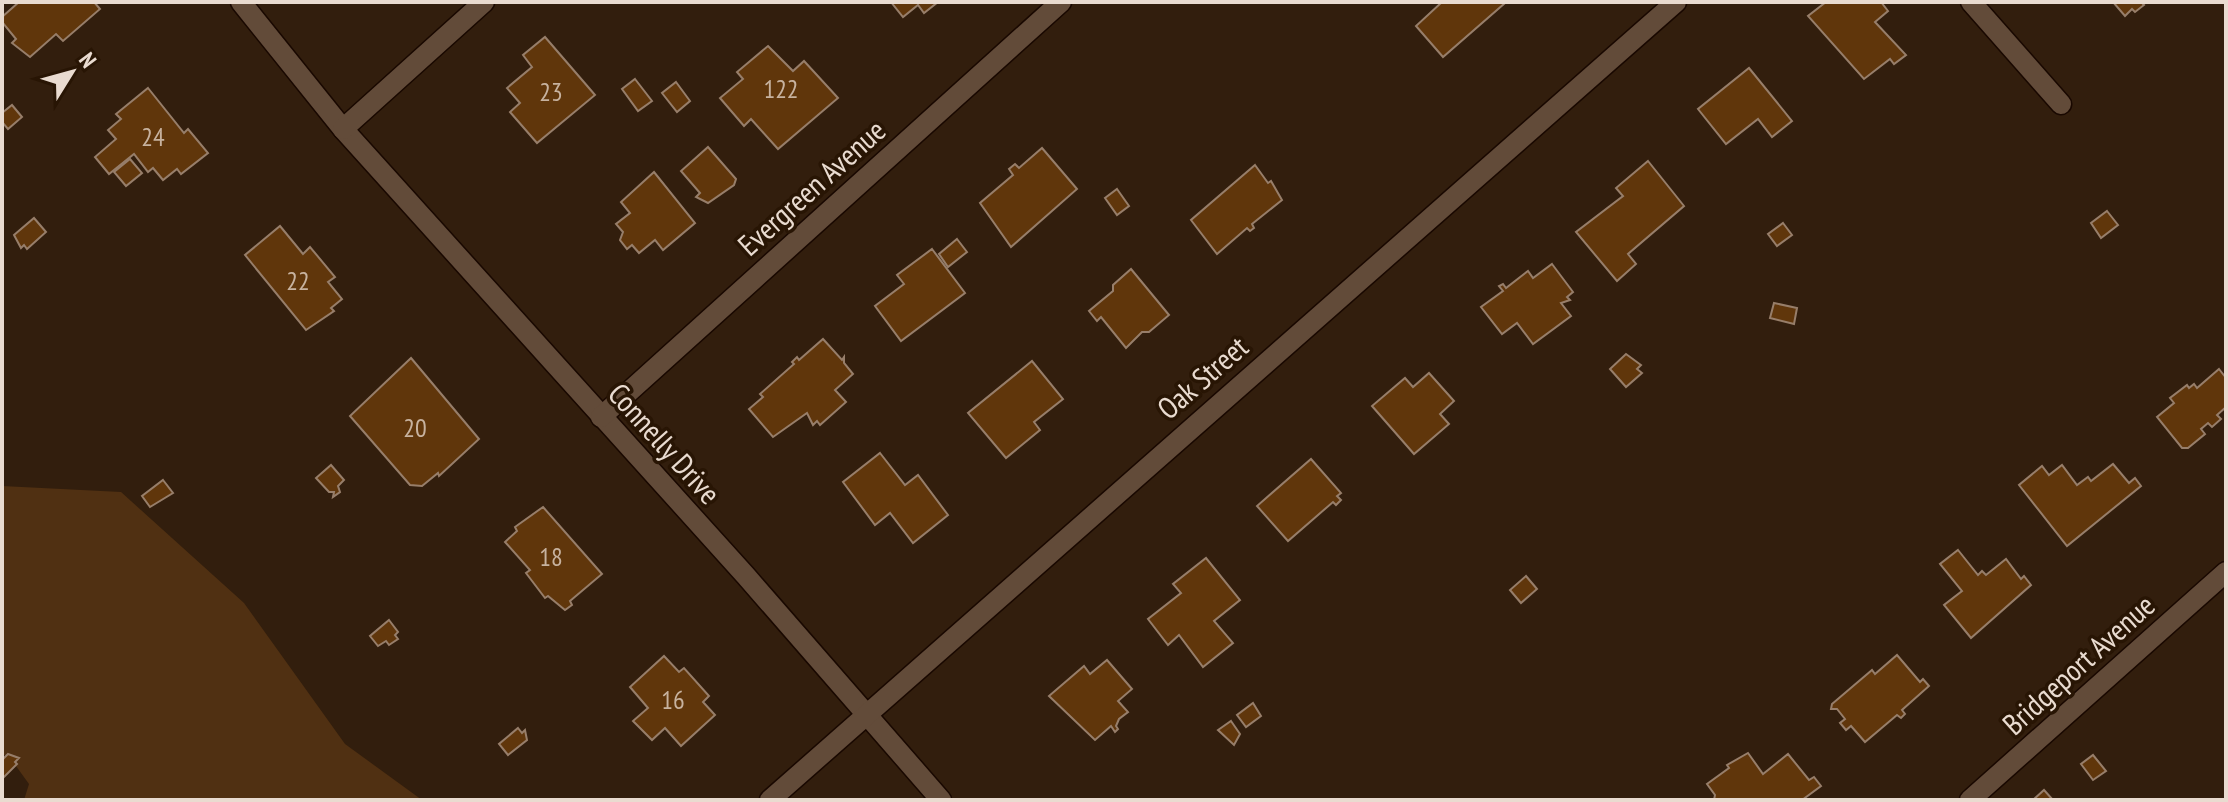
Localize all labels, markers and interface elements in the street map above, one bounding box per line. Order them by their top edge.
north arrow [32,32,112,112]
text: N [73,47,103,73]
house number: 122 [763,72,799,105]
house number: 23 [539,75,563,108]
street label: Evergreen Avenue [729,110,893,264]
house number: 24 [141,120,165,153]
house number: 22 [286,264,310,297]
street label: Oak Street [1149,326,1256,427]
street label: Connelly Drive [600,374,730,512]
house number: 20 [403,411,427,444]
house number: 18 [539,540,563,573]
street label: Bridgeport Avenue [1994,585,2162,743]
house number: 16 [661,683,685,716]

